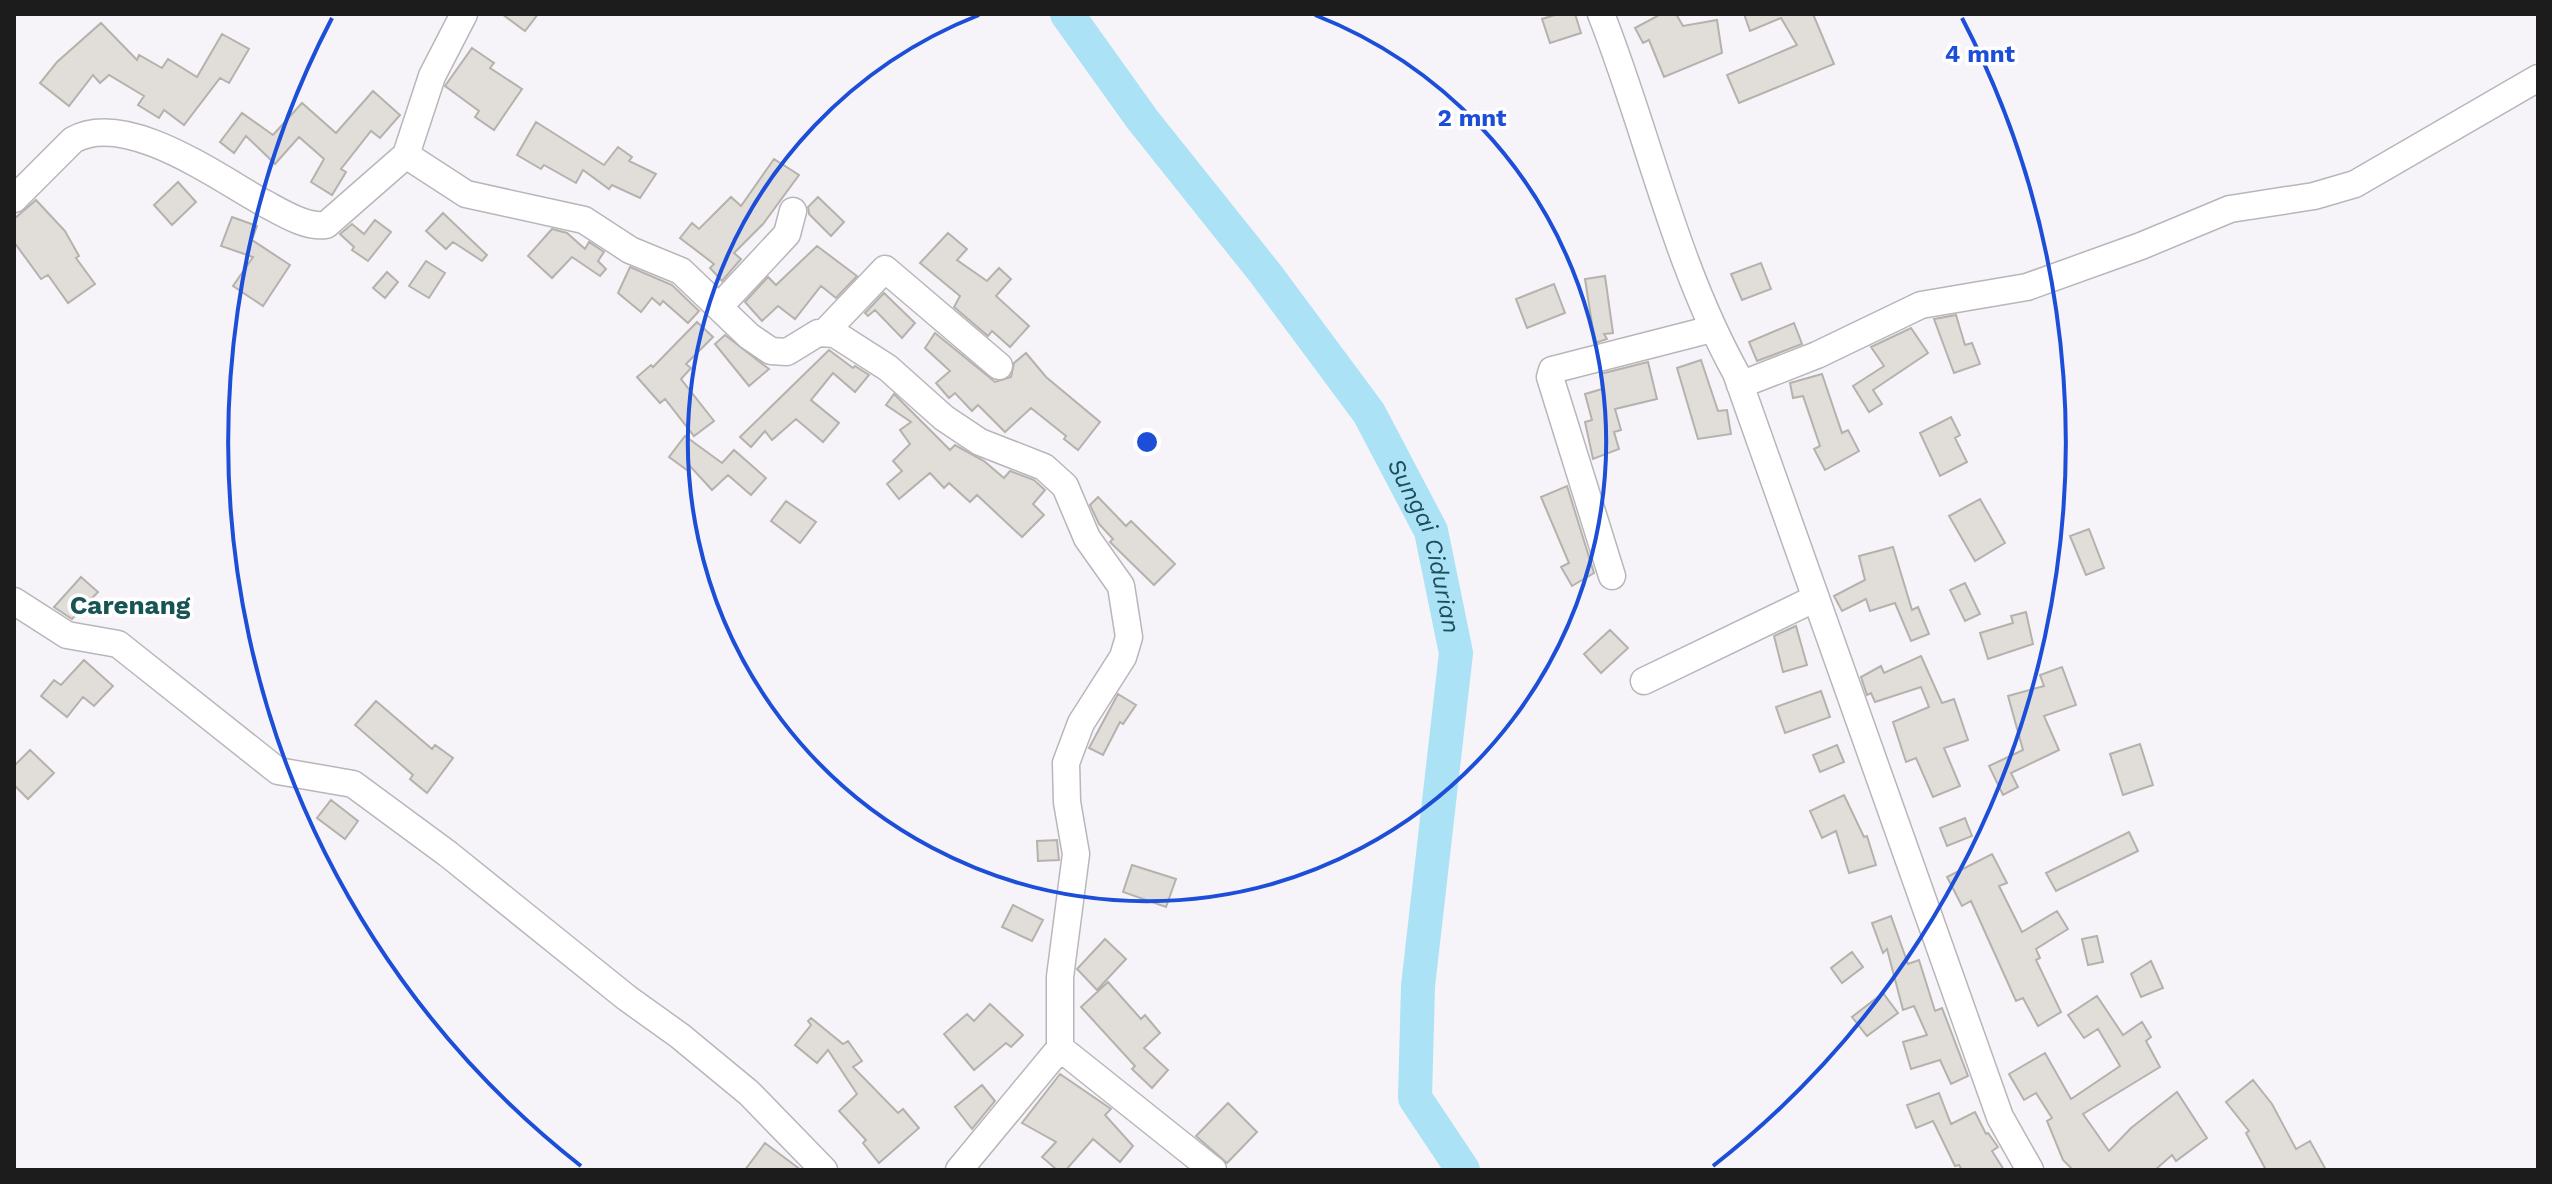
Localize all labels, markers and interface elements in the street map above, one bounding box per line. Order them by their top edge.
text: 4 mnt [1945,40,2016,68]
text: 2 mnt [1437,104,1507,132]
centre of rings [1133,428,1161,456]
water label: Sungai Cidurian [1381,454,1466,636]
district label: Carenang [70,590,191,620]

